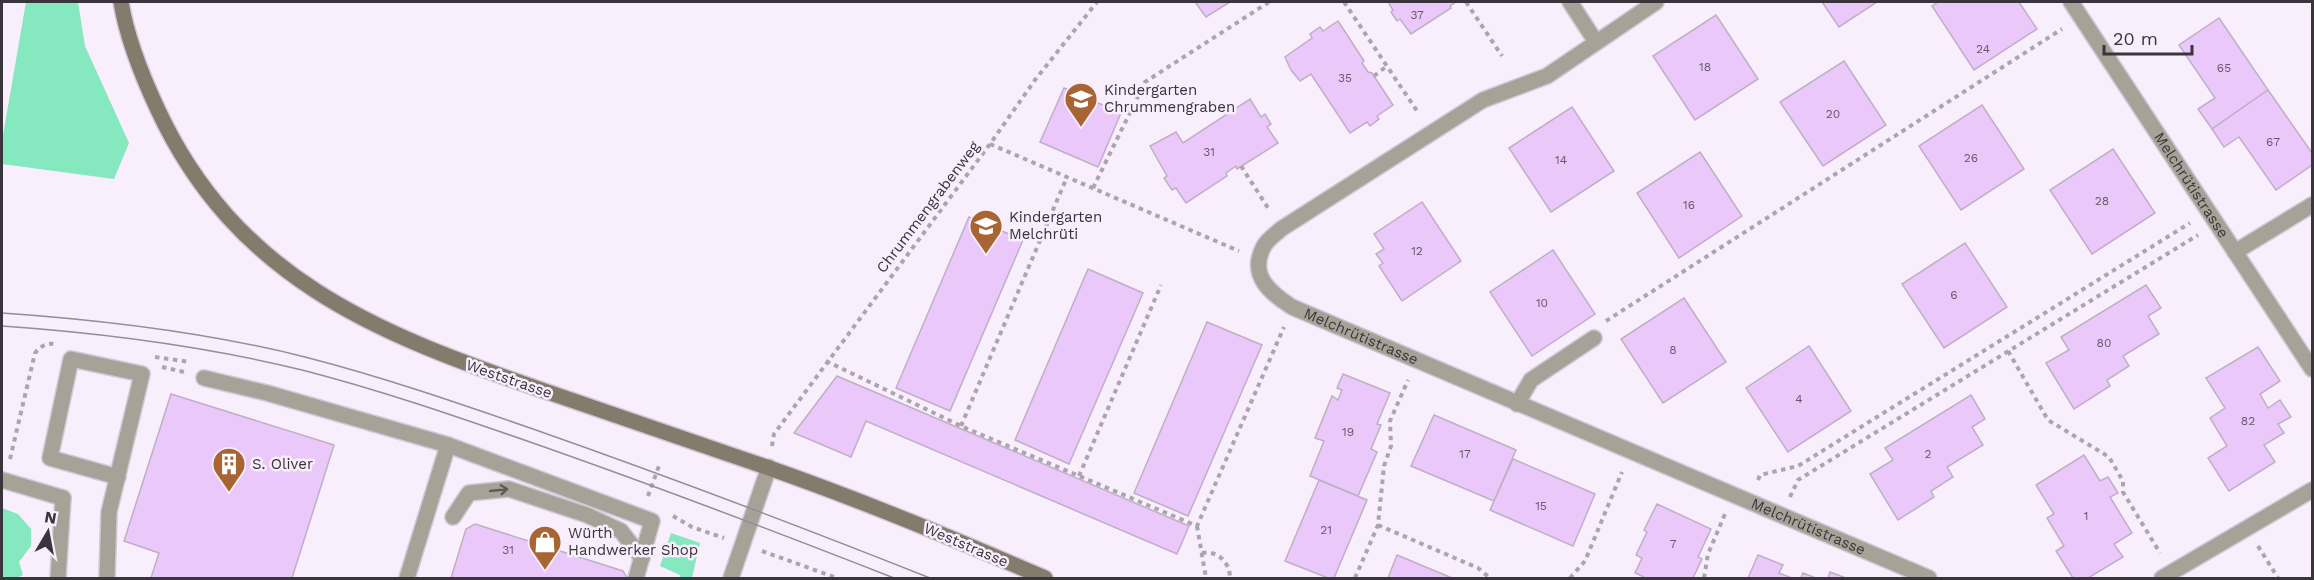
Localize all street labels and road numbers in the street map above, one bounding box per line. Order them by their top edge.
street label: Melchrütistrasse [2150,129,2232,241]
street label: Chrummengrabenweg [873,138,983,276]
street label: Melchrütistrasse [1301,304,1421,369]
street label: Weststrasse [464,356,554,402]
street label: Melchrütistrasse [1748,494,1868,559]
street label: Weststrasse [921,519,1011,571]

